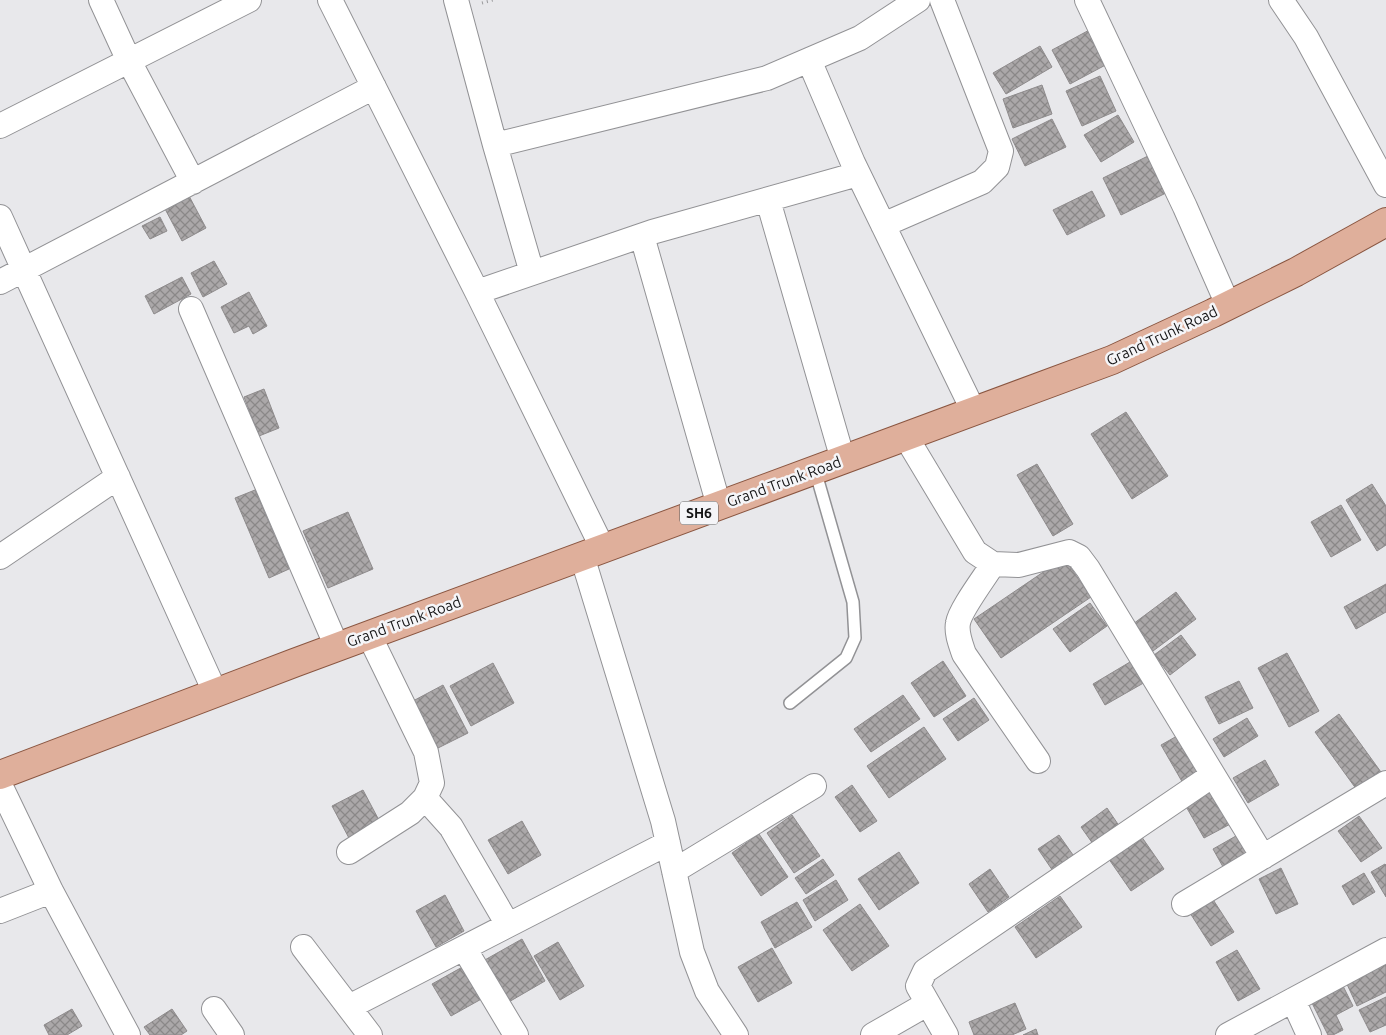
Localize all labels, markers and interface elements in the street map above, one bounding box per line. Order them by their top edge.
street label: Grand Trunk Road [1104,302,1220,369]
street label: Grand Trunk Road [724,453,843,510]
road number: SH6 [680,502,718,524]
street label: Grand Trunk Road [344,593,463,650]

